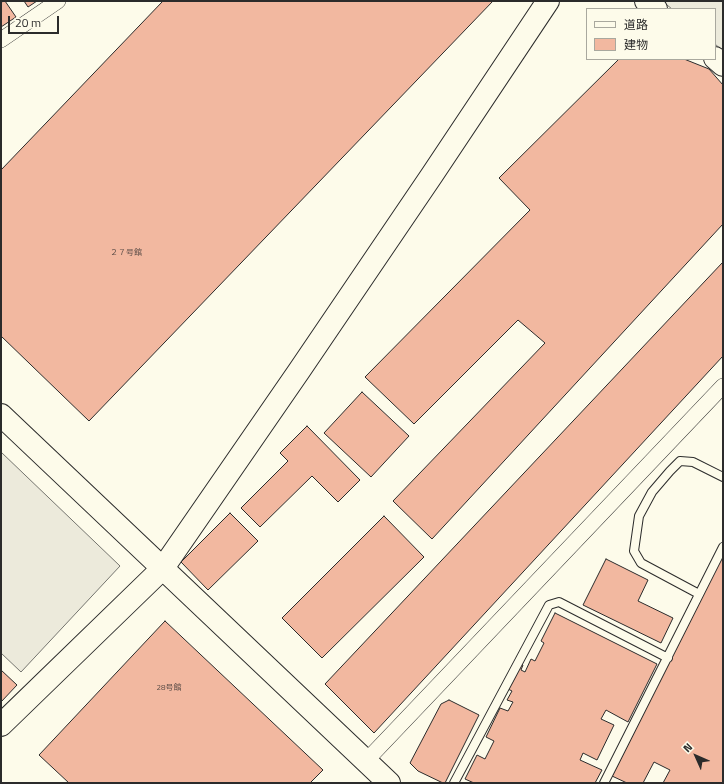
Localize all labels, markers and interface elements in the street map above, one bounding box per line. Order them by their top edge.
scale bar [10,8,61,34]
legend [586,8,716,60]
text: 20 m [15,13,41,32]
text: 道路 [624,15,648,34]
text: 建物 [624,35,648,54]
house number: ２７号館 [110,248,142,258]
house number: 28号館 [157,683,181,693]
north arrow [676,736,716,776]
text: N [679,739,696,756]

